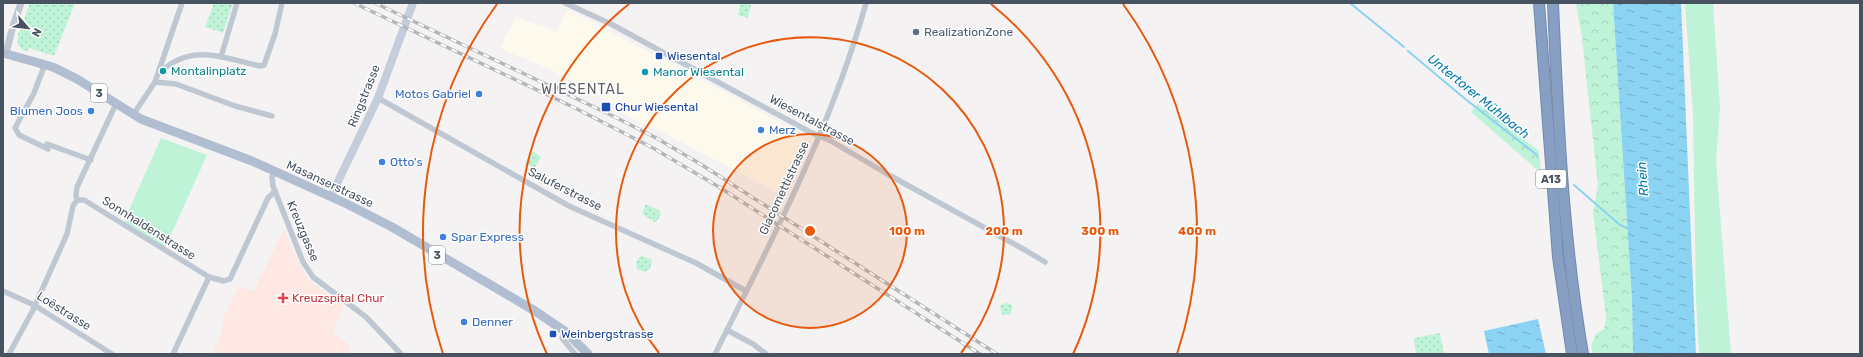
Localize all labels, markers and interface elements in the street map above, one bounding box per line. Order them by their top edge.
north arrow [8,8,48,48]
place label: RealizationZone [924,25,1013,39]
text: N [29,26,44,39]
marker: RealizationZone [911,27,921,37]
place label: Wiesental [667,49,721,63]
marker: Wiesental [654,51,664,61]
water label: Untertorer Mühlbach [1425,51,1533,142]
street label: Ringstrasse [345,63,383,129]
place label: Montalinplatz [171,64,246,78]
place label: Manor Wiesental [653,65,744,79]
marker: Montalinplatz [158,66,168,76]
marker: Manor Wiesental [640,67,650,77]
district label: WIESENTAL [541,81,625,98]
road number: 3 [91,84,107,102]
place label: Motos Gabriel [395,87,471,101]
marker: Motos Gabriel [474,89,484,99]
street label: Wiesentalstrasse [767,92,857,148]
place label: Chur Wiesental [615,100,698,114]
marker: Chur Wiesental [600,101,612,113]
place label: Blumen Joos [10,104,83,118]
marker: Blumen Joos [86,106,96,116]
place label: Merz [769,123,796,137]
marker: Merz [756,125,766,135]
street label: Giacomettistrasse [756,139,812,237]
place label: Otto's [390,155,423,169]
marker: Otto's [377,157,387,167]
street label: Masanserstrasse [284,158,376,210]
water label: Rhein [1634,161,1651,197]
street label: Saluferstrasse [526,164,604,214]
road number: A13 [1536,170,1566,188]
street label: Sonnhaldenstrasse [100,194,199,263]
street label: Kreuzgasse [284,199,322,264]
centre of rings [803,224,817,238]
text: 100 m [889,224,925,238]
text: 200 m [985,224,1023,238]
text: 300 m [1081,224,1119,238]
text: 400 m [1178,224,1216,238]
place label: Spar Express [451,230,524,244]
marker: Spar Express [438,232,448,242]
road number: 3 [429,246,445,264]
street label: Loëstrasse [34,289,94,333]
place label: Kreuzspital Chur [292,291,385,305]
marker: Kreuzspital Chur [277,292,289,304]
place label: Denner [472,315,513,329]
marker: Denner [459,317,469,327]
place label: Weinbergstrasse [561,327,654,341]
marker: Weinbergstrasse [548,329,558,339]

